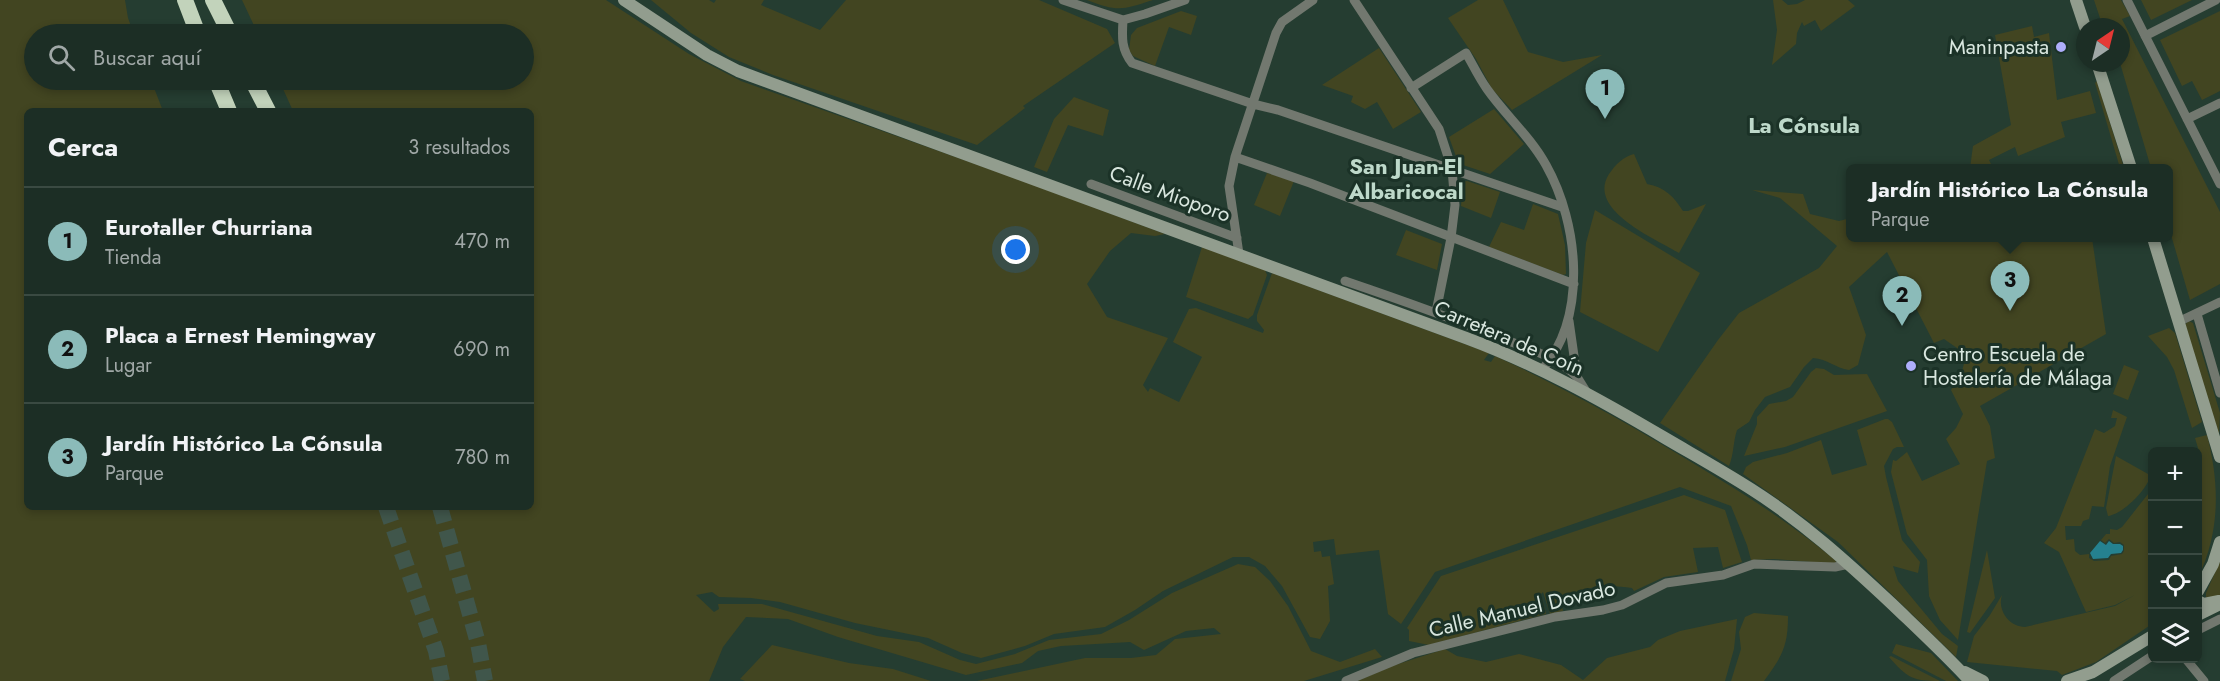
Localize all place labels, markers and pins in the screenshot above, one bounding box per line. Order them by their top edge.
place label: Maninpasta [1949,32,2049,62]
marker: Maninpasta [2054,40,2068,54]
pin: 1 [1586,70,1624,119]
pin: 3 [1990,262,2030,311]
pin: 2 [1882,276,1922,326]
place label: Centro Escuela de Hostelería de Málaga [1923,339,2112,393]
marker: Centro Escuela de Hostelería de Málaga [1904,359,1918,373]

